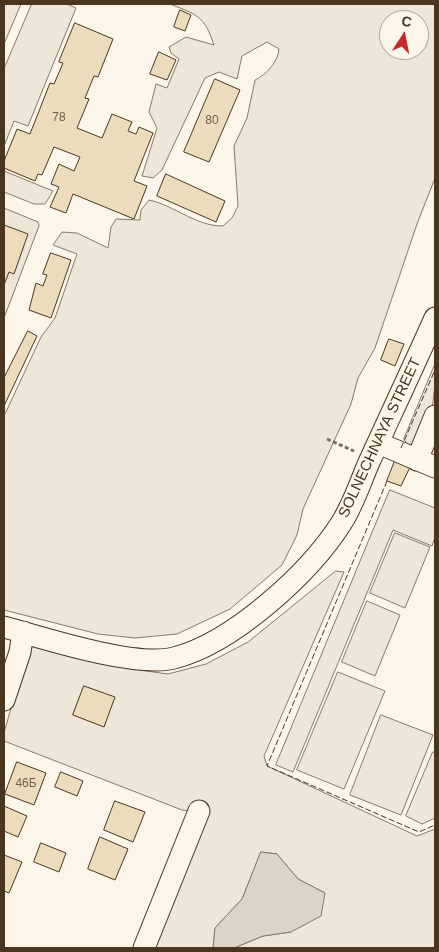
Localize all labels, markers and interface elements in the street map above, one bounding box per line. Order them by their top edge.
north arrow [379,10,429,60]
text: С [400,12,413,30]
house number: 78 [52,111,66,125]
house number: 80 [205,114,219,128]
street label: SOLNECHNAYA STREET [335,355,425,521]
house number: 46Б [15,777,37,791]

